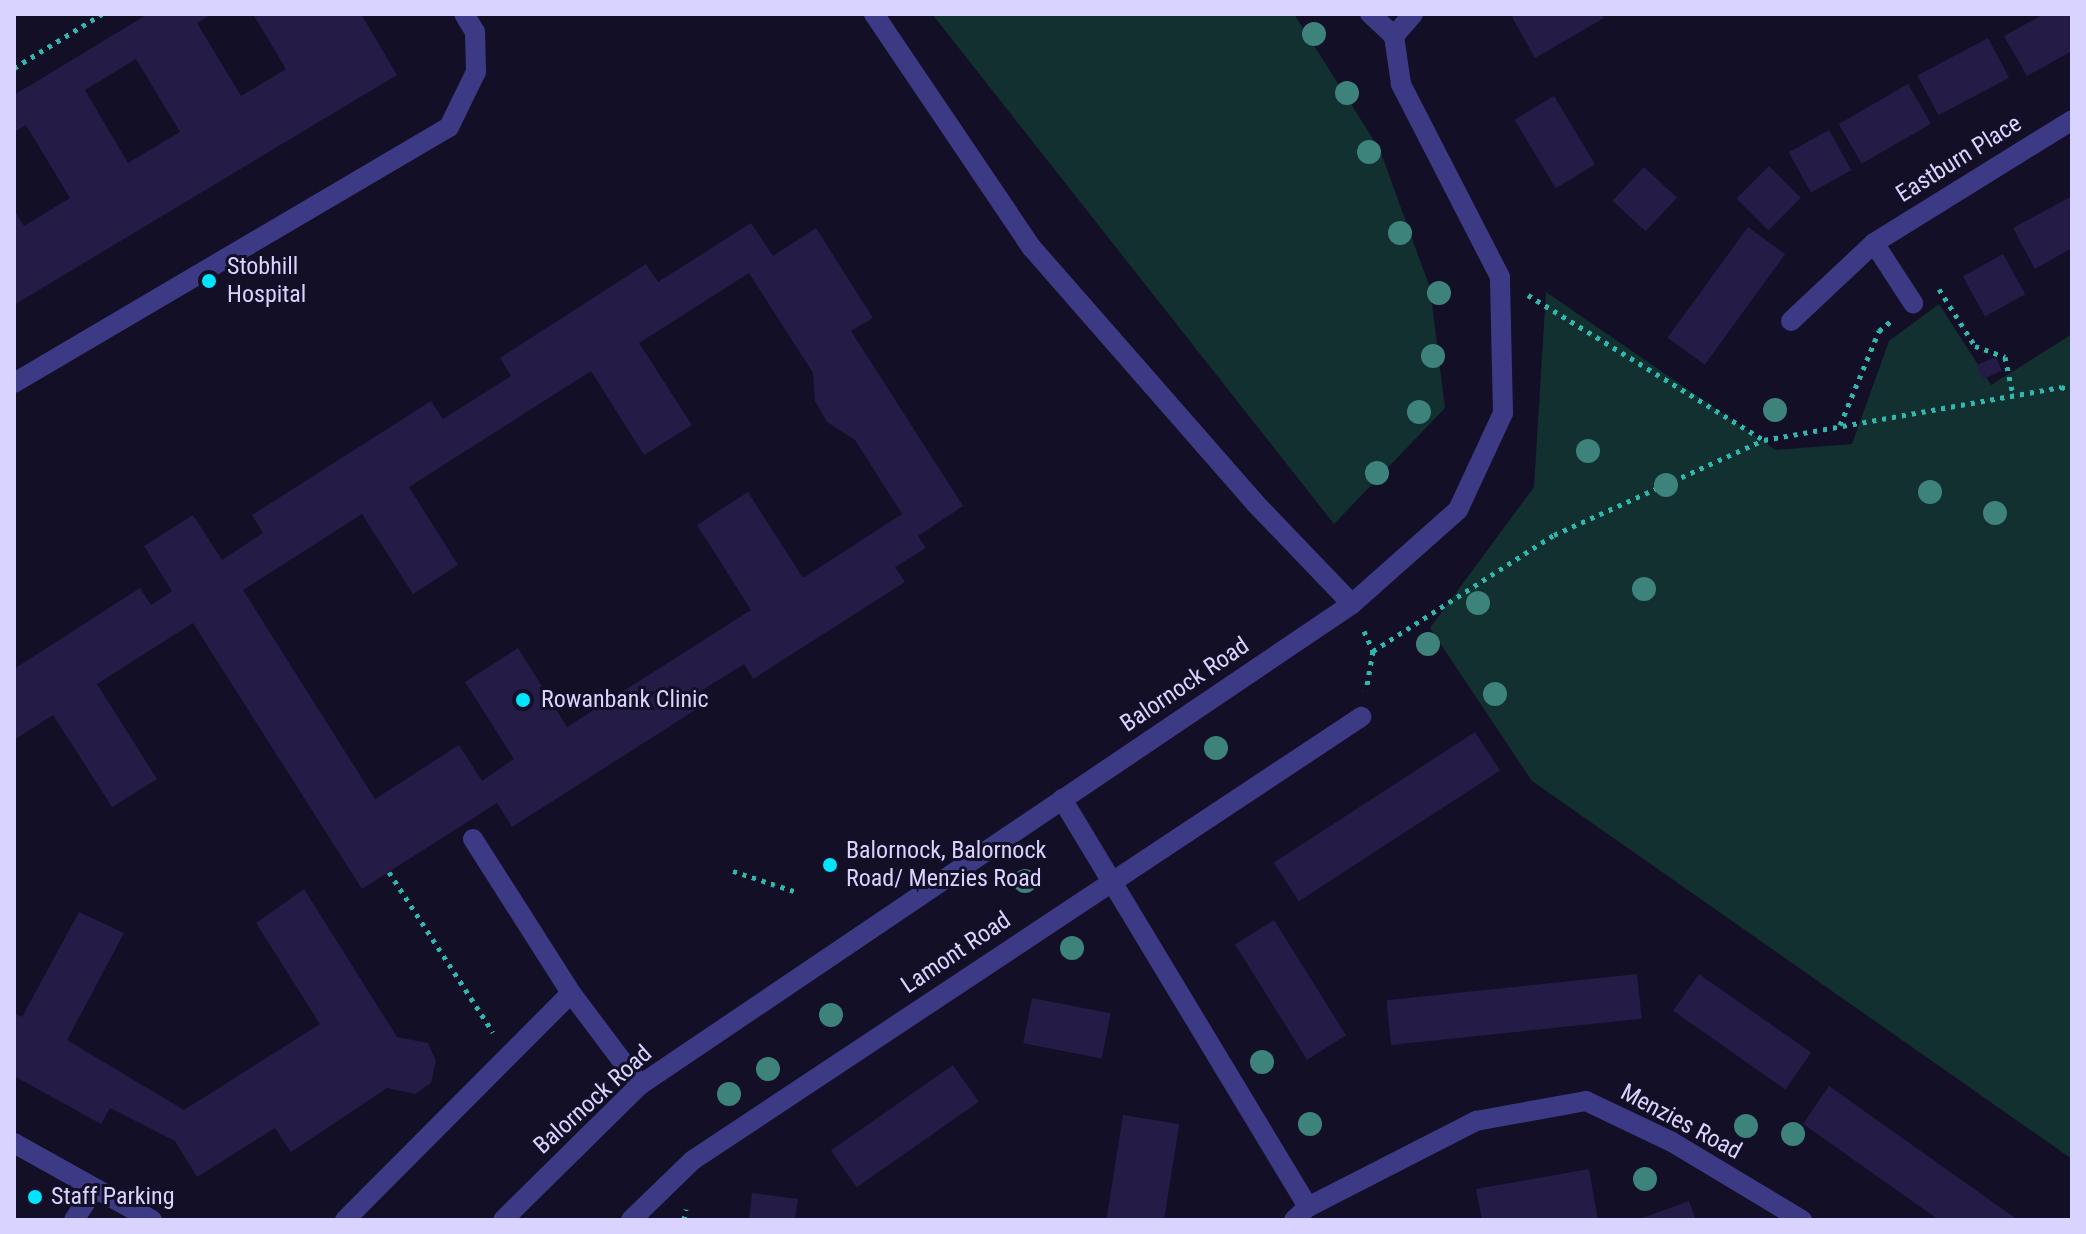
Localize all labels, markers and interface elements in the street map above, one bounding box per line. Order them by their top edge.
street label: Eastburn Place [1891,109,2027,209]
place label: Stobhill Hospital [227,253,306,309]
marker: Stobhill Hospital [198,270,220,292]
street label: Balornock Road [1115,631,1255,739]
place label: Rowanbank Clinic [541,686,709,714]
marker: Rowanbank Clinic [512,689,534,711]
place label: Balornock, Balornock Road/ Menzies Road [846,837,1046,893]
marker: Balornock, Balornock Road/ Menzies Road [821,856,839,874]
street label: Lamont Road [896,906,1016,1000]
street label: Balornock Road [528,1040,658,1160]
street label: Menzies Road [1616,1078,1746,1166]
place label: Staff Parking [51,1183,175,1211]
marker: Staff Parking [26,1188,44,1206]

